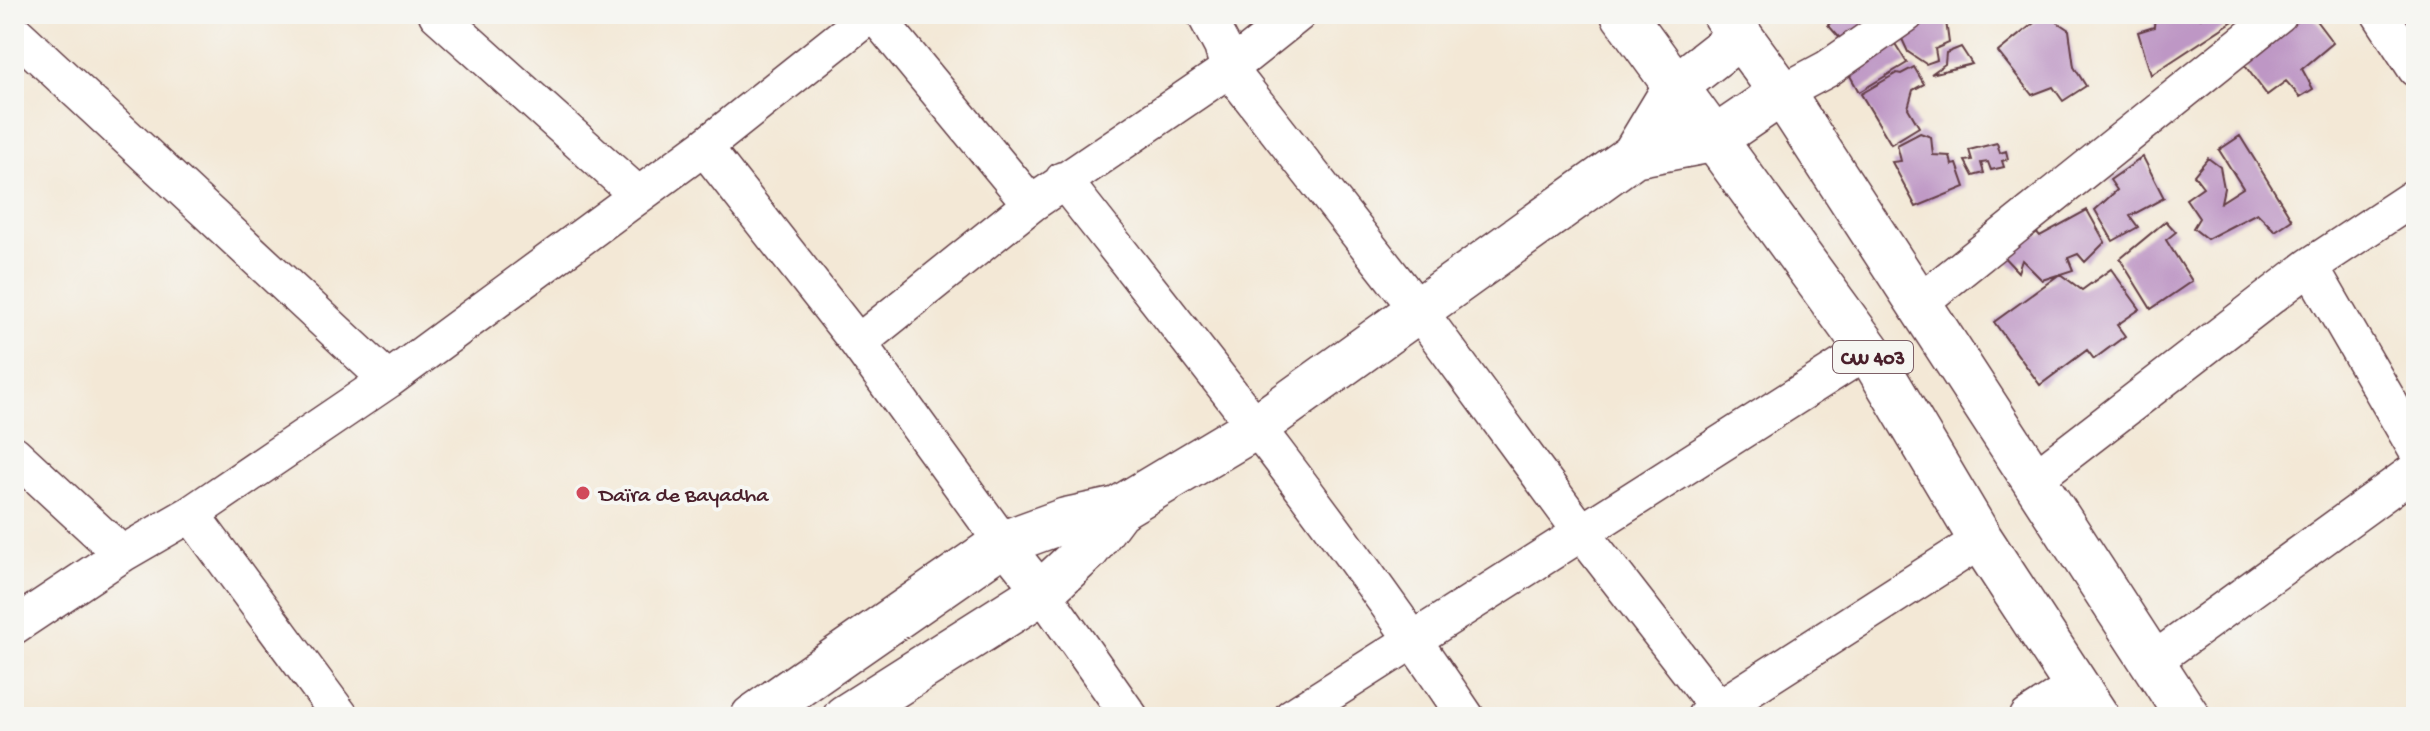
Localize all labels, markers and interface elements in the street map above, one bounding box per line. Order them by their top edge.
road number: CW 403 [1833,341,1913,373]
marker: Daïra de Bayadha [574,484,592,502]
place label: Daïra de Bayadha [597,484,769,510]

